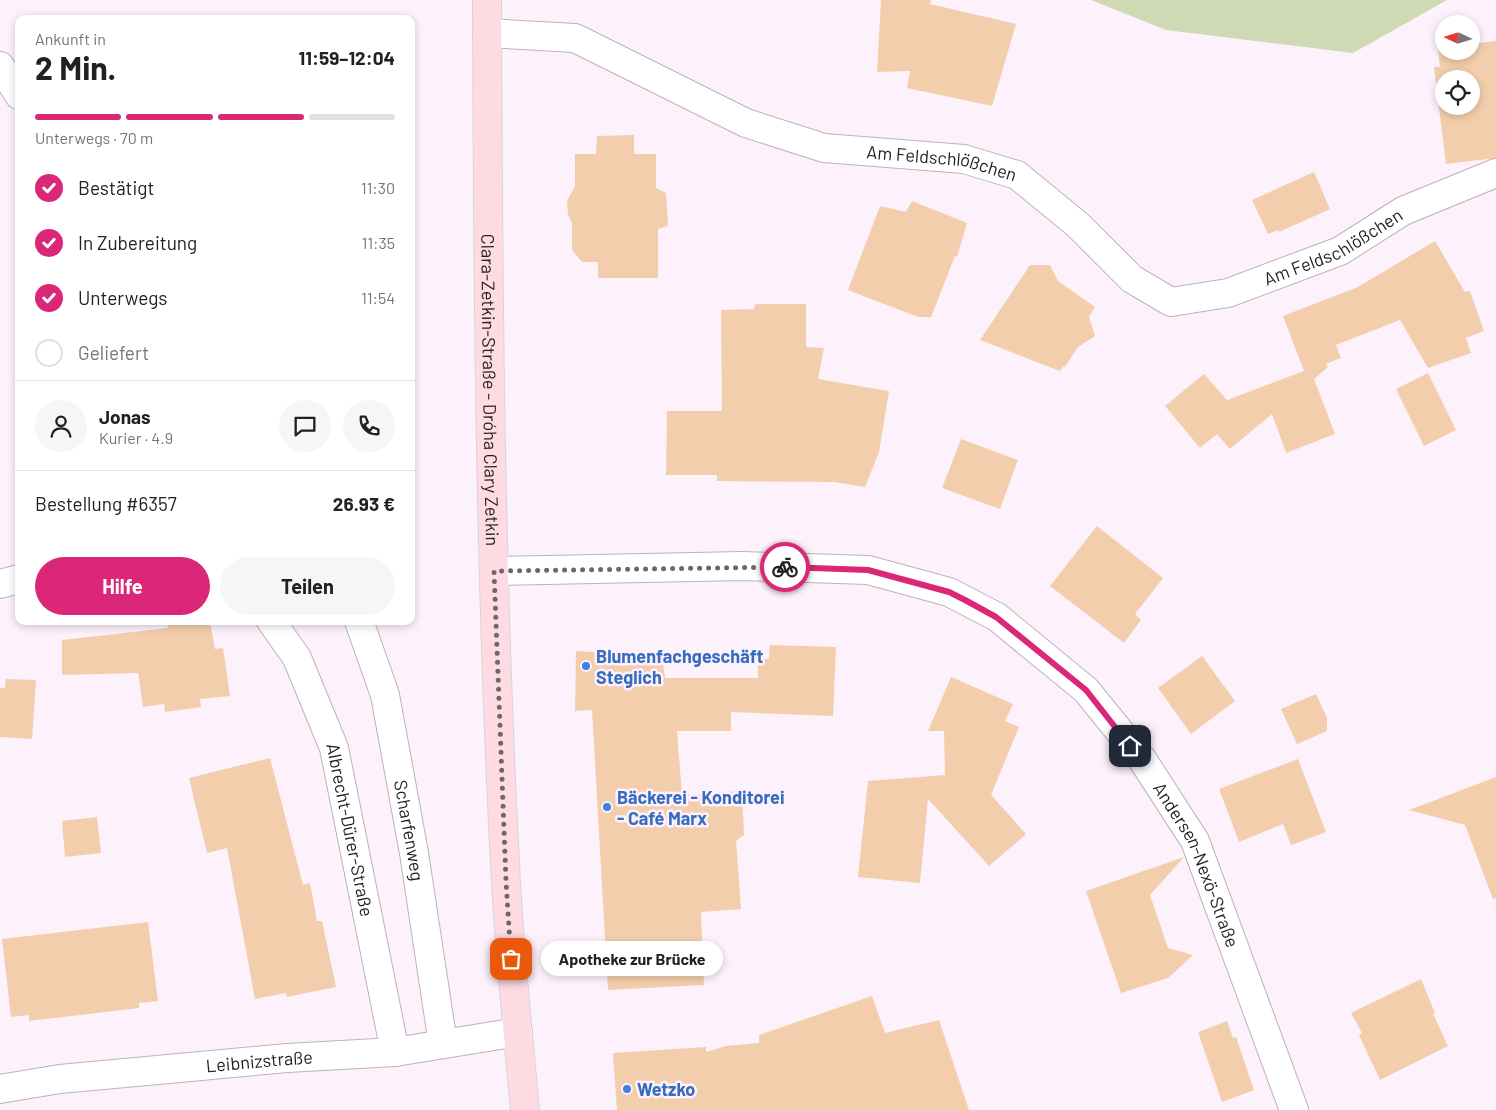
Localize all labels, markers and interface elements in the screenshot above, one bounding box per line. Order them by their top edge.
north arrow [1435,15,1480,60]
map controls [1435,15,1480,115]
text: Ankunft in [35,29,106,48]
text: 11:59–12:04 [299,46,395,69]
text: 2 Min. [35,48,116,86]
button: locate [1435,70,1480,115]
text: Unterwegs · 70 m [35,128,153,147]
street label: Am Feldschlößchen [866,140,1020,185]
icon: check [35,174,63,202]
text: Bestätigt [78,176,154,199]
text: 11:30 [361,178,395,197]
street label: Am Feldschlößchen [1260,203,1406,290]
icon: check [35,229,63,257]
text: In Zubereitung [78,231,197,254]
text: 11:35 [362,233,395,252]
street label: Clara-Zetkin-Straße - Dróha Clary Zetkin [477,234,504,546]
icon: check [35,284,63,312]
text: Unterwegs [78,286,167,309]
text: 11:54 [361,288,395,307]
text: Geliefert [78,341,149,364]
button: person [35,400,87,452]
button: chat [279,400,331,452]
button: phone [343,400,395,452]
text: Jonas [99,405,151,428]
text: Kurier · 4.9 [99,428,173,447]
text: Bestellung #6357 [35,492,177,515]
text: 26.93 € [333,492,395,515]
courier [760,542,810,592]
icon: bike [771,553,799,581]
button: Hilfe [35,557,210,615]
button: Teilen [220,557,395,615]
place label: Blumenfachgeschäft Steglich [596,645,764,688]
marker: Blumenfachgeschäft Steglich [580,660,592,672]
pin [1109,725,1151,767]
icon: home [1116,732,1144,760]
street label: Albrecht-Dürer-Straße [322,741,379,918]
street label: Scharfenweg [390,778,429,882]
street label: Andersen-Nexö-Straße [1149,778,1244,950]
place label: Bäckerei - Konditorei - Café Marx [617,786,785,829]
marker: Bäckerei - Konditorei - Café Marx [601,801,613,813]
pin [490,938,532,980]
callout: Apotheke zur Brücke [541,942,724,976]
icon: bag [497,945,525,973]
text: Apotheke zur Brücke [558,949,706,968]
street label: Leibnizstraße [205,1046,313,1076]
place label: Wetzko [637,1078,695,1100]
marker: Wetzko [621,1083,633,1095]

